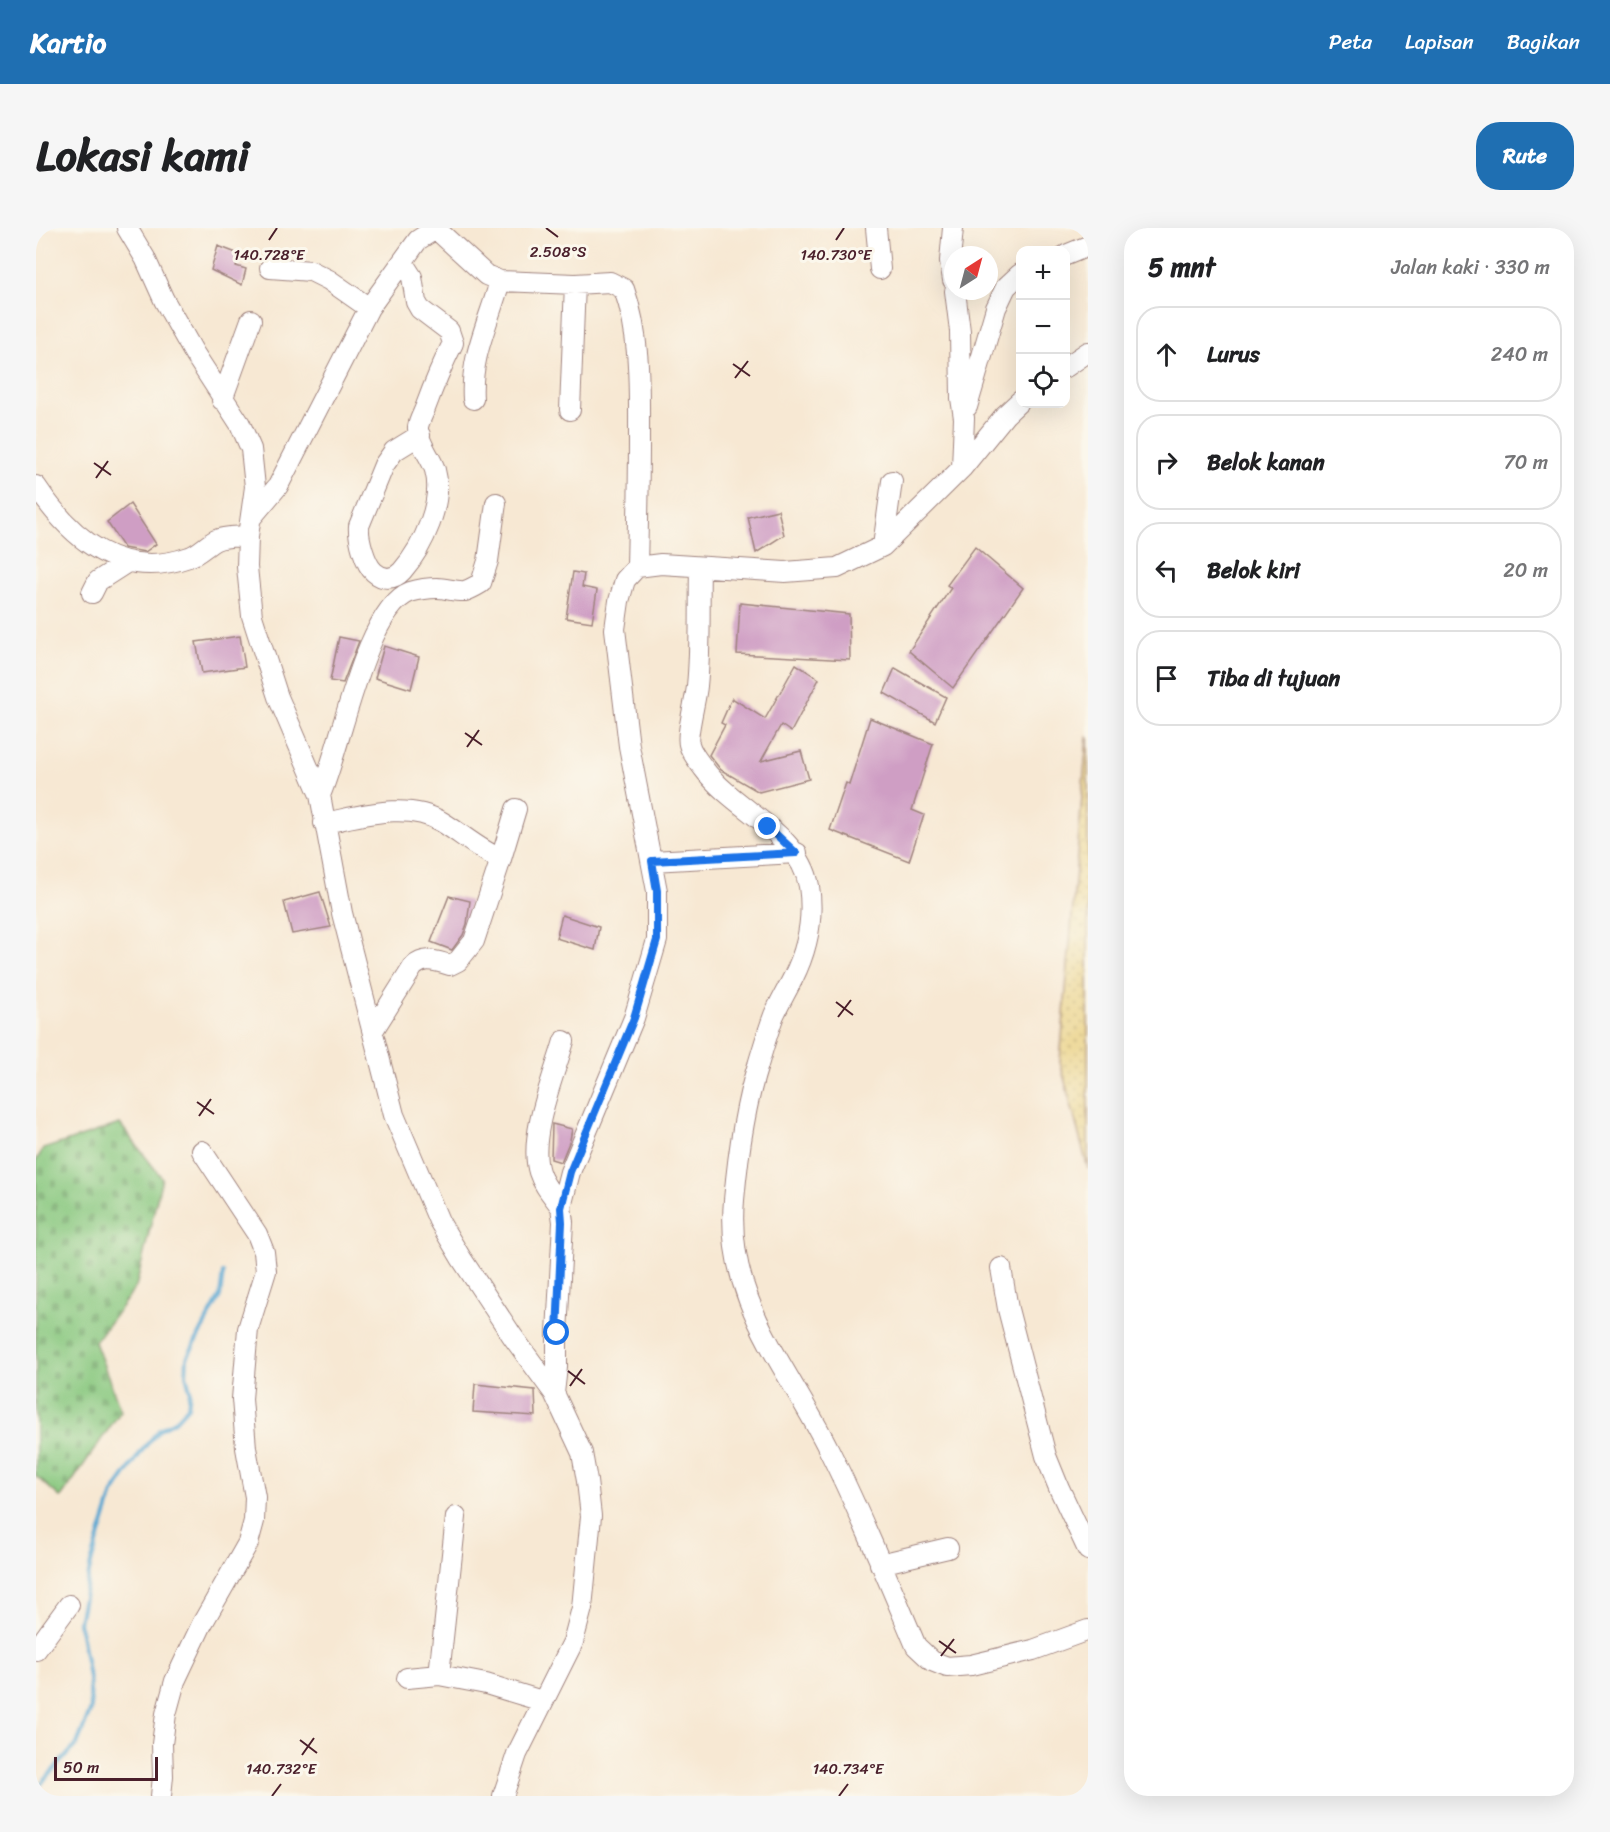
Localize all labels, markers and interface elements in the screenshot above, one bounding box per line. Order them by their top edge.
text: Kartio [30,18,106,67]
text: Peta [1329,23,1372,61]
text: Lapisan [1405,23,1474,61]
text: Bagikan [1507,23,1580,61]
text: Lokasi kami [36,119,249,193]
button: Rute [1476,122,1574,190]
text: 2.508°S [530,239,587,265]
text: 140.728°E [234,242,306,268]
text: 140.730°E [801,242,873,268]
text: 5 mnt [1148,244,1215,290]
north arrow [944,246,998,300]
map controls [1016,246,1070,408]
button: + [1016,246,1070,300]
text: Jalan kaki · 330 m [1391,250,1550,285]
button: − [1016,300,1070,354]
text: Lurus [1207,335,1260,374]
text: 240 m [1491,337,1548,372]
icon: ahead [1150,338,1183,371]
button: locate [1016,354,1070,408]
text: Belok kanan [1207,443,1325,482]
text: 70 m [1503,445,1548,480]
icon: right [1150,446,1183,479]
text: Belok kiri [1207,551,1300,590]
text: 20 m [1503,553,1548,588]
icon: left [1150,554,1183,587]
text: Tiba di tujuan [1207,659,1340,698]
icon: arrive [1150,662,1183,695]
route end [754,813,780,839]
route start [543,1319,569,1345]
text: 50 m [63,1753,99,1782]
scale bar [54,1754,158,1782]
text: 140.732°E [246,1756,318,1782]
text: 140.734°E [813,1756,885,1782]

